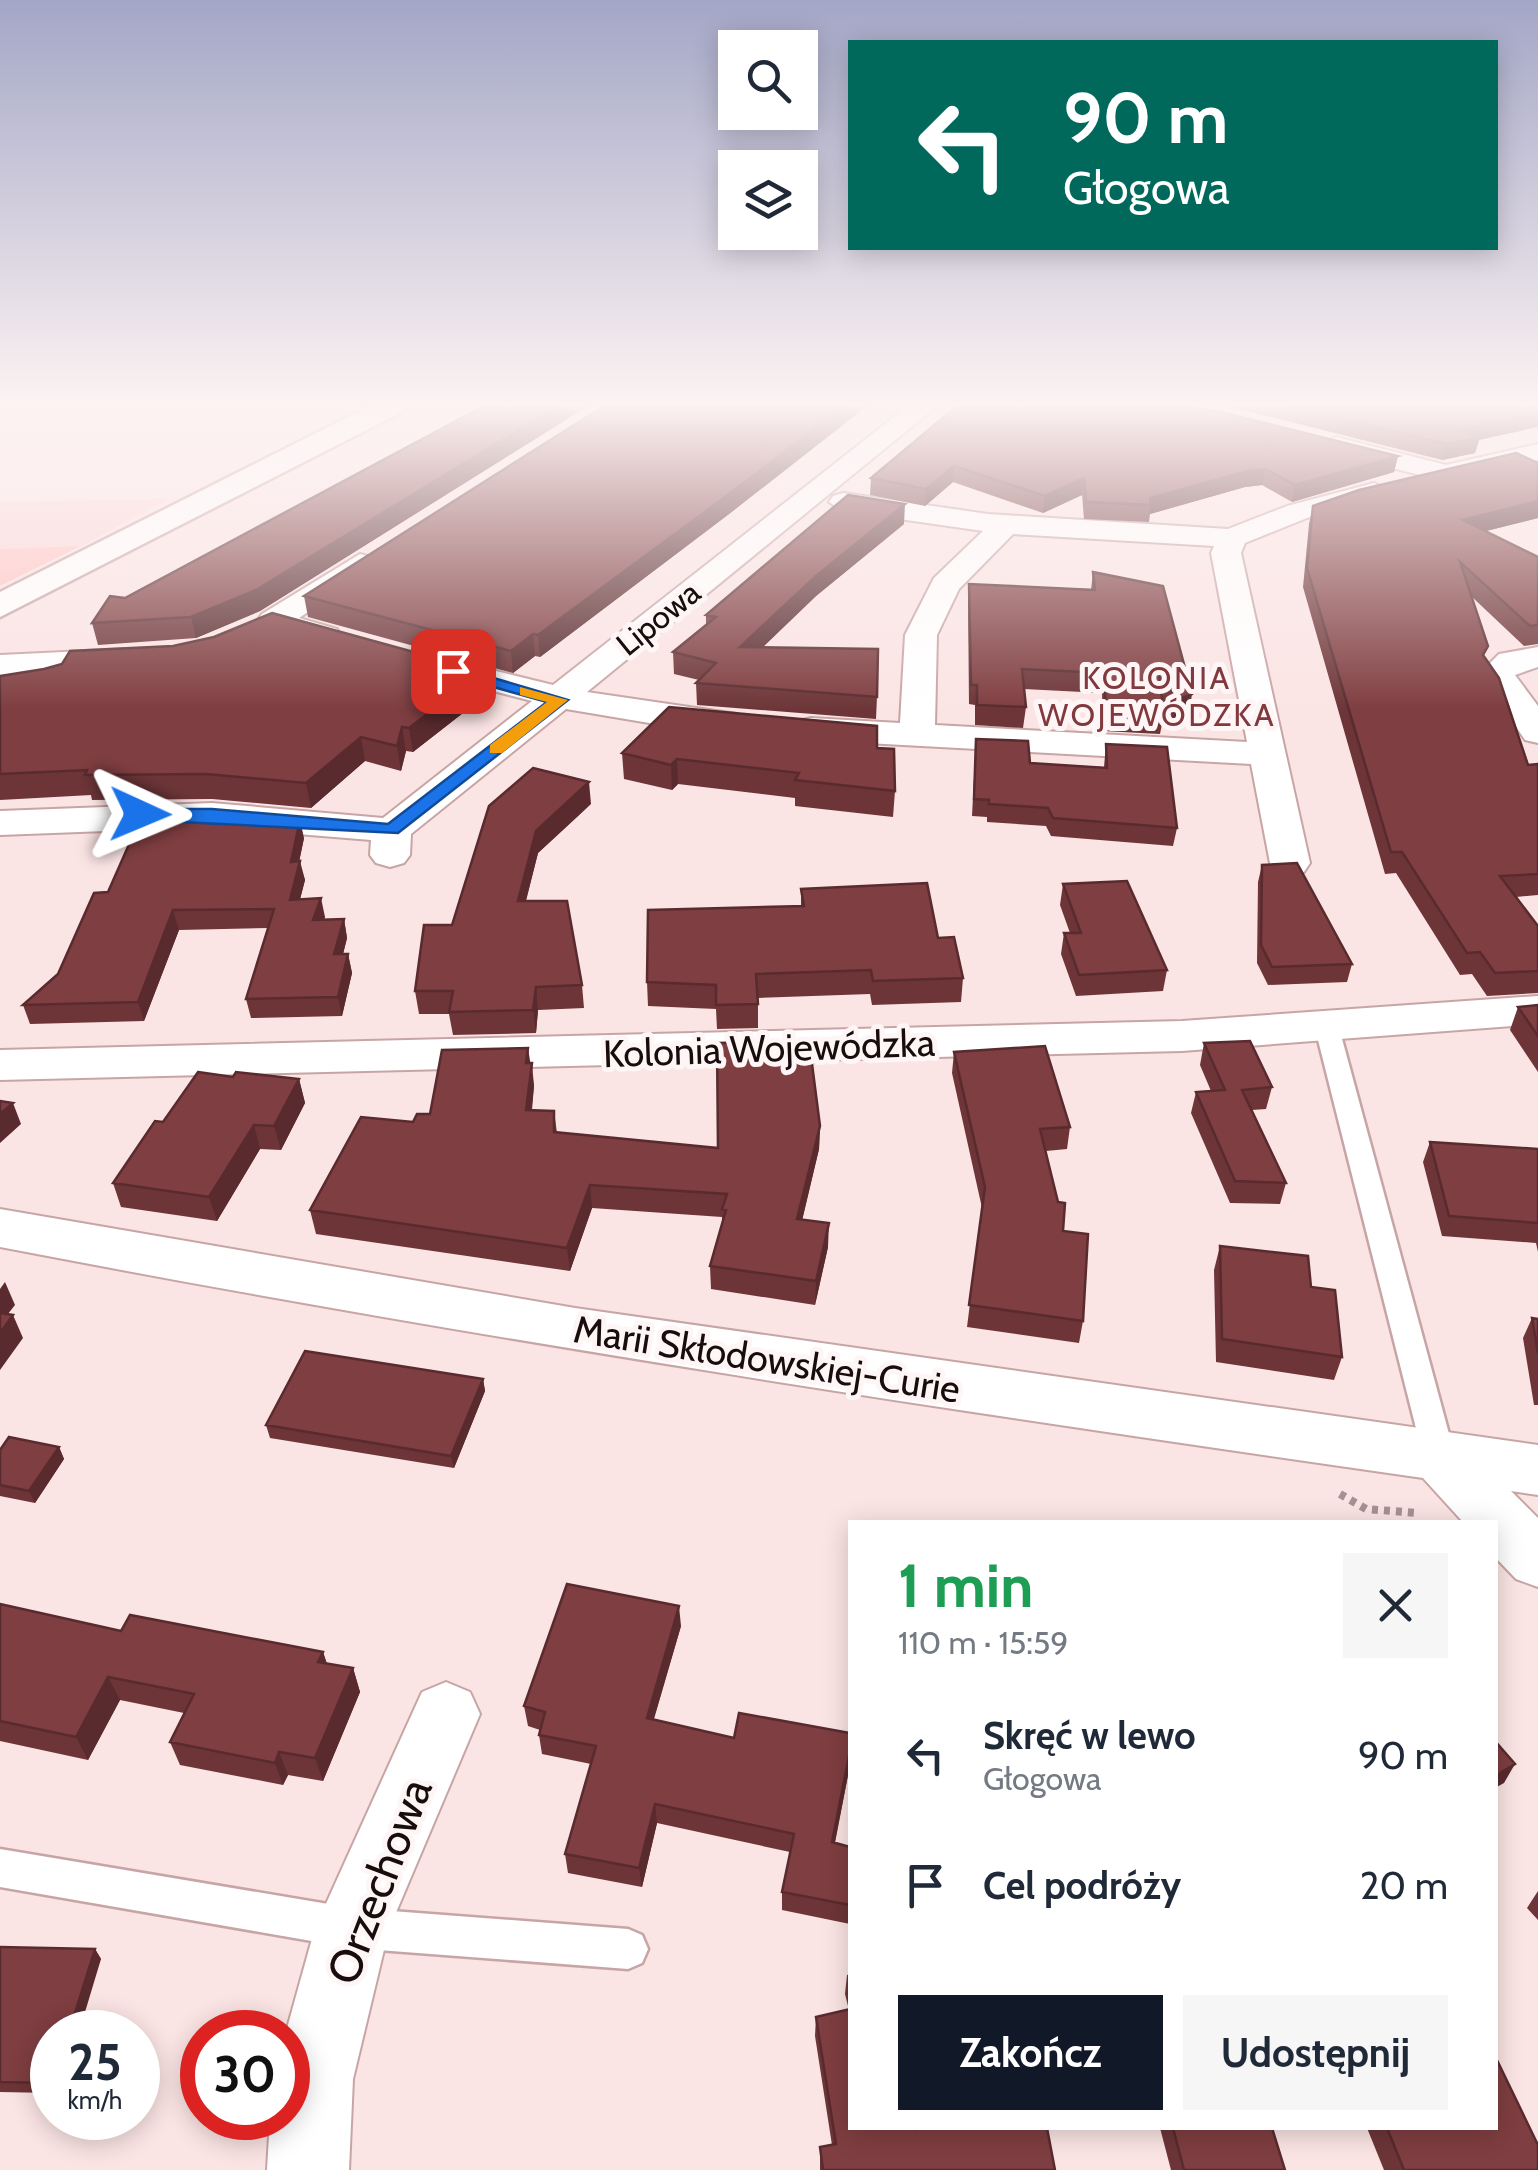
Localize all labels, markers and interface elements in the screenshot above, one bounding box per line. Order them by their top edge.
map controls [718,30,818,250]
button: search [718,30,818,130]
text: 90 m [1063,75,1228,161]
icon: left [898,80,1028,210]
button: layers [718,150,818,250]
text: Głogowa [1063,161,1230,215]
street label: Lipowa [608,572,708,664]
pin [411,629,496,714]
icon: arrive [426,644,481,699]
district label: KOLONIA WOJEWÓDZKA [1038,658,1276,734]
position arrow [88,762,192,866]
street label: Kolonia Wojewódzka [602,1019,936,1077]
street label: Marii Skłodowskiej-Curie [571,1305,963,1413]
text: 1 min [898,1549,1033,1622]
button: close [1343,1553,1448,1658]
text: 110 m · 15:59 [898,1623,1068,1662]
text: Skręć w lewo [983,1712,1196,1759]
icon: left [898,1728,953,1783]
text: 90 m [1358,1732,1448,1779]
text: Głogowa [983,1759,1101,1798]
street label: Orzechowa [315,1770,443,1991]
icon: arrive [898,1858,953,1913]
text: Cel podróży [983,1862,1181,1909]
text: 20 m [1360,1862,1448,1909]
button: Zakończ [898,1995,1163,2110]
button: Udostępnij [1183,1995,1448,2110]
speed limit sign: 30 [180,2010,310,2140]
text: 25 [68,2032,122,2093]
text: km/h [68,2085,122,2115]

